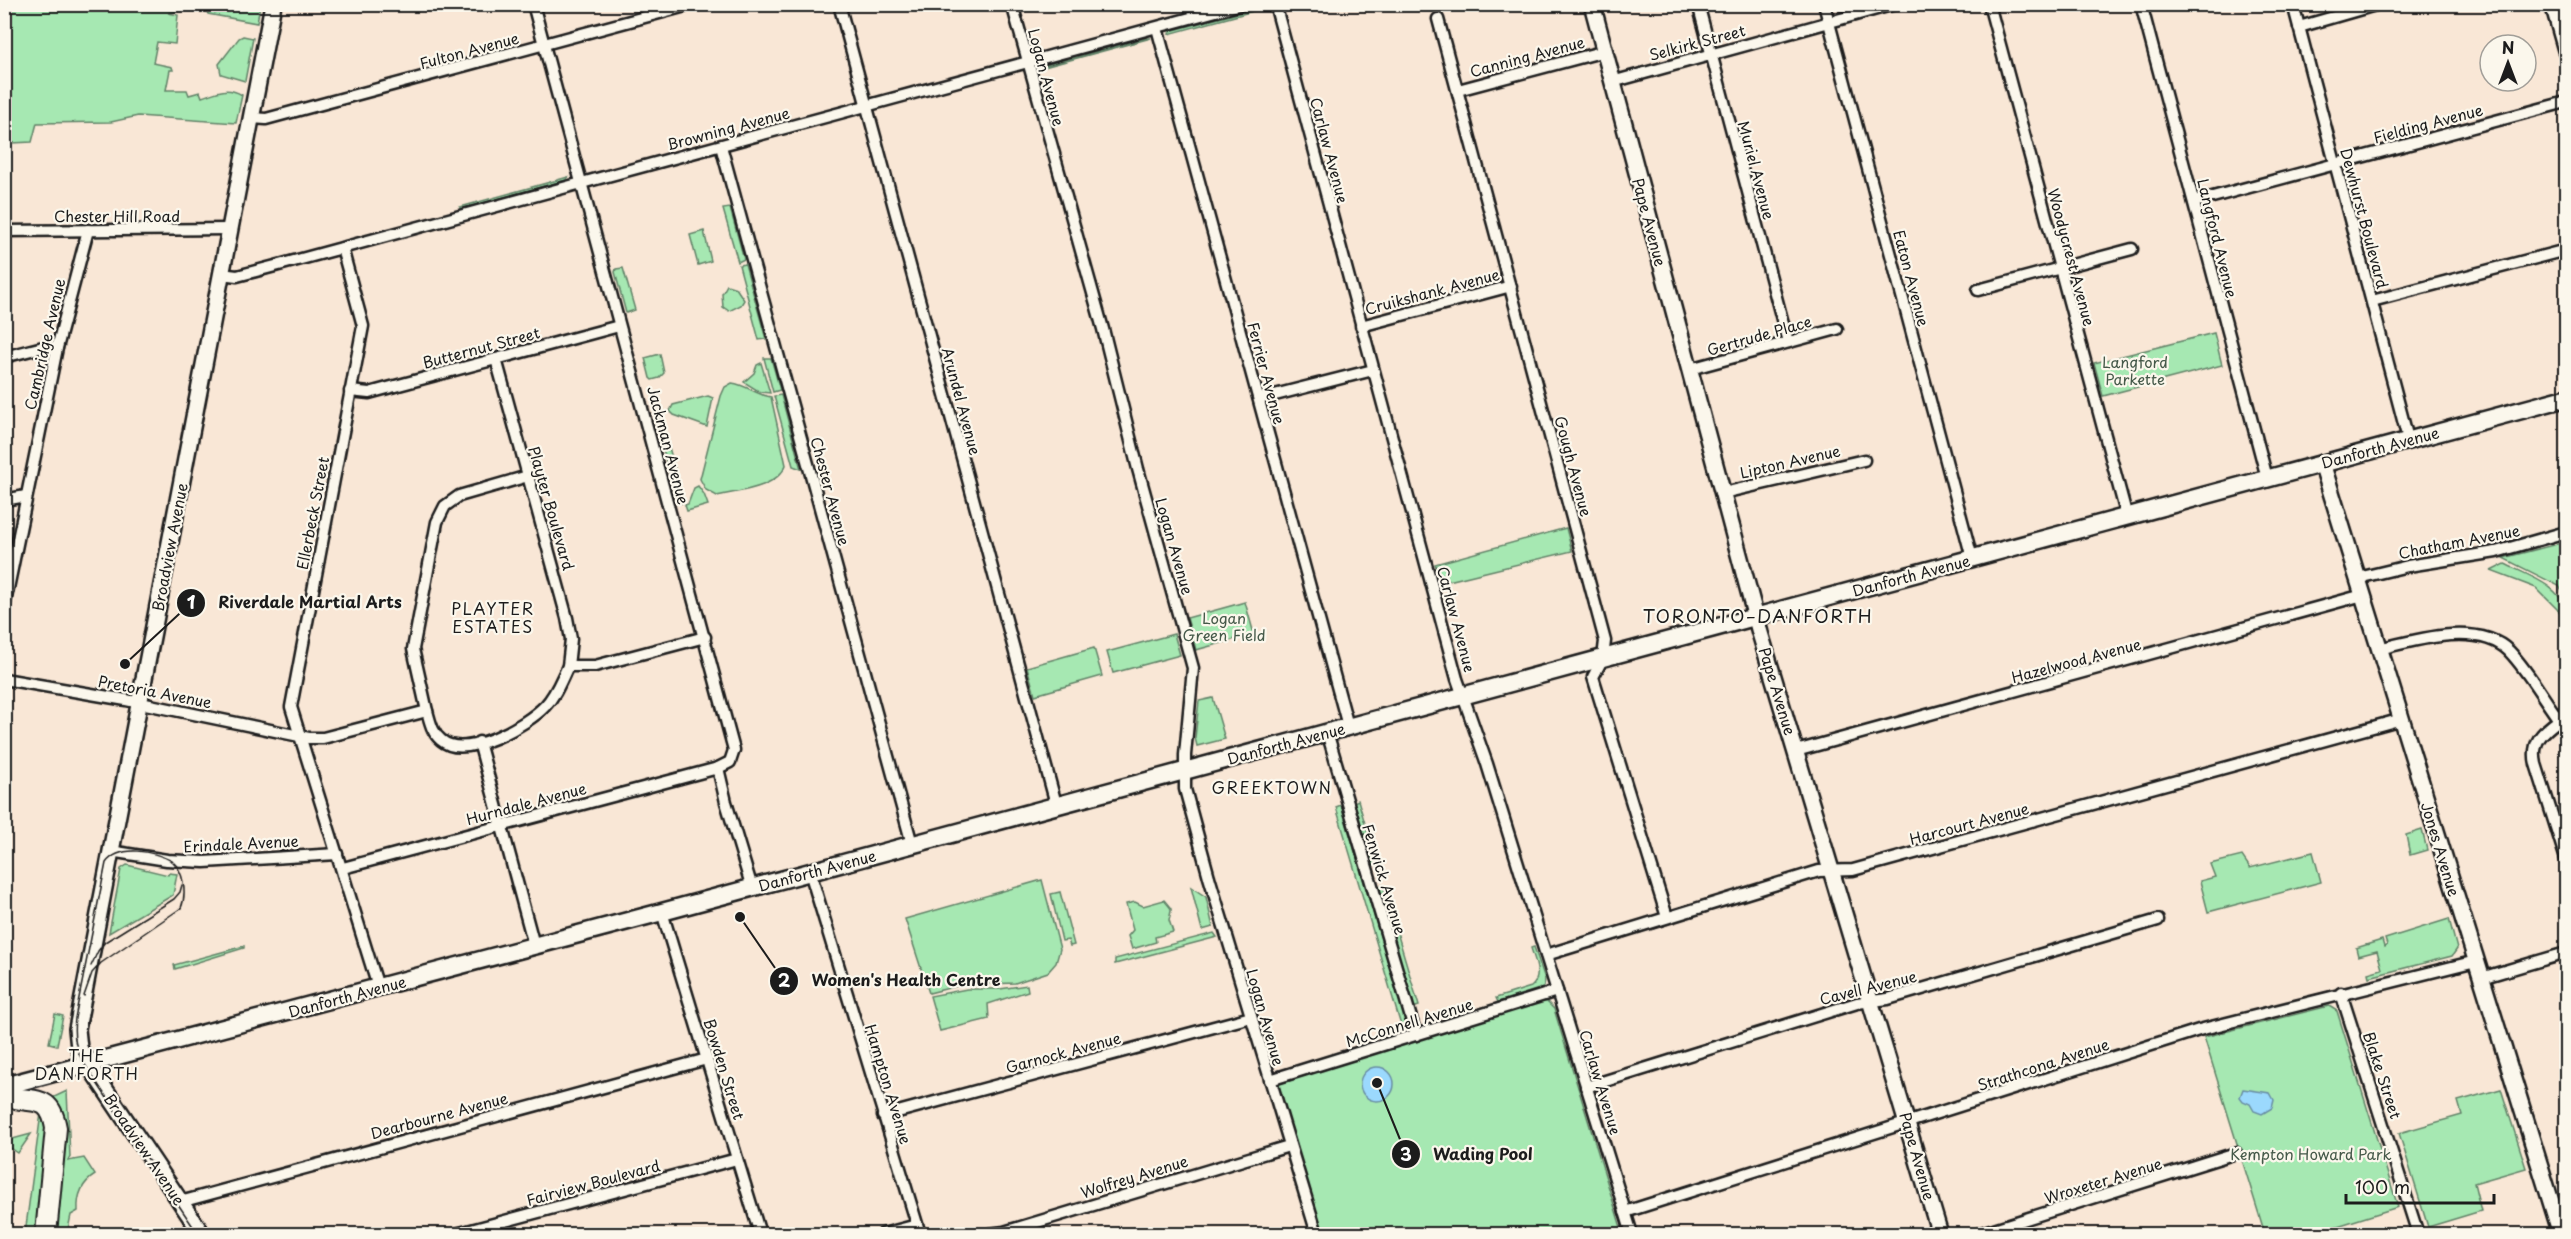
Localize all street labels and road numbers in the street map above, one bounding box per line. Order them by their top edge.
street label: Selkirk Street [1646,18,1748,66]
street label: Fulton Avenue [417,26,521,74]
street label: Logan Avenue [1023,26,1071,128]
street label: Canning Avenue [1467,30,1587,82]
street label: Carlaw Avenue [1305,95,1355,205]
street label: Fielding Avenue [2371,97,2485,149]
street label: Browning Avenue [664,101,792,155]
street label: Muriel Avenue [1733,118,1781,222]
street label: Dewhurst Boulevard [2335,145,2395,291]
street label: Pape Avenue [1627,175,1673,269]
street label: Langford Avenue [2192,176,2244,300]
street label: Woodycrest Avenue [2043,186,2101,328]
street label: Chester Hill Road [54,204,180,227]
street label: Eaton Avenue [1888,227,1936,329]
street label: Cruikshank Avenue [1362,262,1502,320]
street label: Cambridge Avenue [18,276,70,412]
street label: Gertrude Place [1704,309,1814,361]
street label: Ferrier Avenue [1242,319,1292,427]
street label: Butternut Street [420,320,542,374]
street label: Arundel Avenue [937,344,987,458]
street label: Jackman Avenue [642,383,696,507]
street label: Gough Avenue [1549,413,1599,519]
street label: Danforth Avenue [2319,420,2441,474]
street label: Chester Avenue [805,434,857,548]
street label: Lipton Avenue [1738,438,1842,484]
street label: Playter Boulevard [523,443,581,573]
street label: Ellerbeck Street [290,455,334,571]
street label: Broadview Avenue [145,481,193,613]
street label: Logan Avenue [1150,495,1200,597]
street label: Chatham Avenue [2396,518,2522,564]
street label: Danforth Avenue [1850,548,1972,602]
street label: Carlaw Avenue [1432,564,1482,674]
street label: Hazelwood Avenue [2009,632,2143,688]
street label: Pape Avenue [1754,644,1802,738]
street label: Pretoria Avenue [96,669,214,713]
street label: Danforth Avenue [1225,716,1347,770]
street label: Hurndale Avenue [463,776,589,830]
street label: Harcourt Avenue [1907,796,2031,850]
street label: Jones Avenue [2416,799,2466,899]
street label: Fenwick Avenue [1357,821,1413,937]
street label: Erindale Avenue [183,828,299,858]
street label: Danforth Avenue [756,843,878,897]
street label: Cavell Avenue [1817,964,1919,1010]
street label: Logan Avenue [1241,966,1291,1068]
street label: Danforth Avenue [286,969,408,1023]
street label: McConnell Avenue [1343,992,1475,1052]
street label: Bowden Street [699,1016,751,1122]
street label: Hampton Avenue [860,1021,918,1147]
street label: Garnock Avenue [1003,1026,1123,1078]
street label: Carlaw Avenue [1574,1027,1628,1137]
street label: Blake Street [2358,1028,2408,1122]
street label: Strathcona Avenue [1974,1032,2112,1096]
street label: Dearbourne Avenue [368,1086,510,1144]
street label: Broadview Avenue [99,1089,191,1209]
street label: Pape Avenue [1894,1109,1942,1203]
street label: Wolfrey Avenue [1077,1149,1191,1203]
street label: Wroxeter Avenue [2041,1151,2165,1209]
street label: Fairview Boulevard [524,1153,662,1211]

